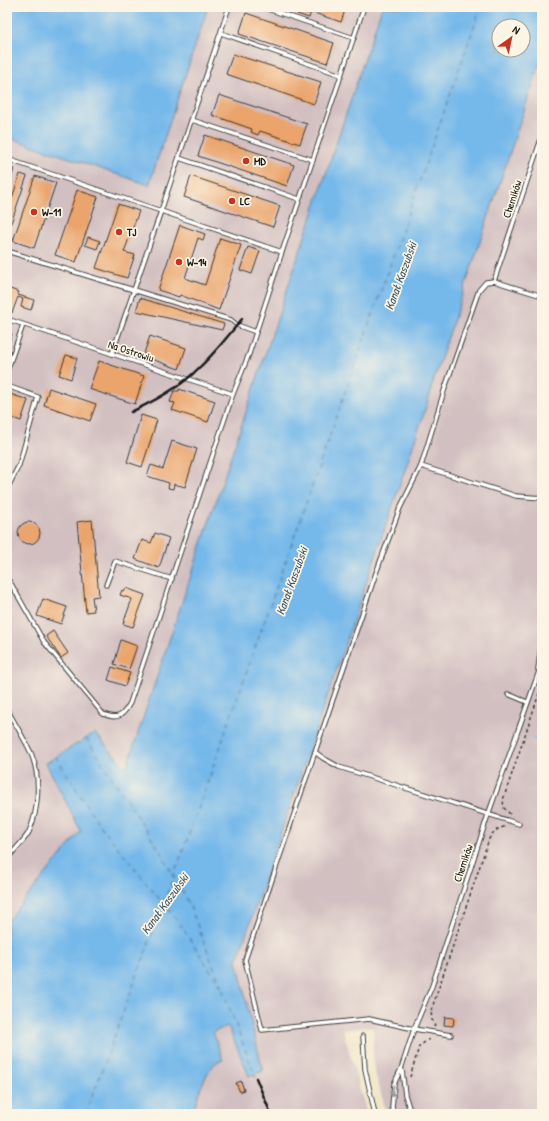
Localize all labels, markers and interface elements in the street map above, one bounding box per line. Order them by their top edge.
north arrow [491,18,531,58]
text: N [510,22,523,37]
place label: MD [254,154,267,168]
marker: MD [241,156,251,166]
street label: Chemików [499,178,525,220]
place label: LC [240,194,250,208]
marker: LC [227,196,237,206]
place label: W-11 [42,205,61,219]
marker: W-11 [29,207,39,217]
place label: TJ [126,225,136,239]
marker: TJ [114,227,124,237]
water label: Kanał Kaszubski [380,238,421,312]
place label: W-14 [187,255,206,269]
marker: W-14 [174,257,184,267]
street label: Na Ostrowiu [106,337,156,365]
water label: Kanał Kaszubski [271,543,312,617]
street label: Chemików [450,842,476,884]
water label: Kanał Kaszubski [137,869,193,938]
one-way arrow [390,1084,397,1097]

